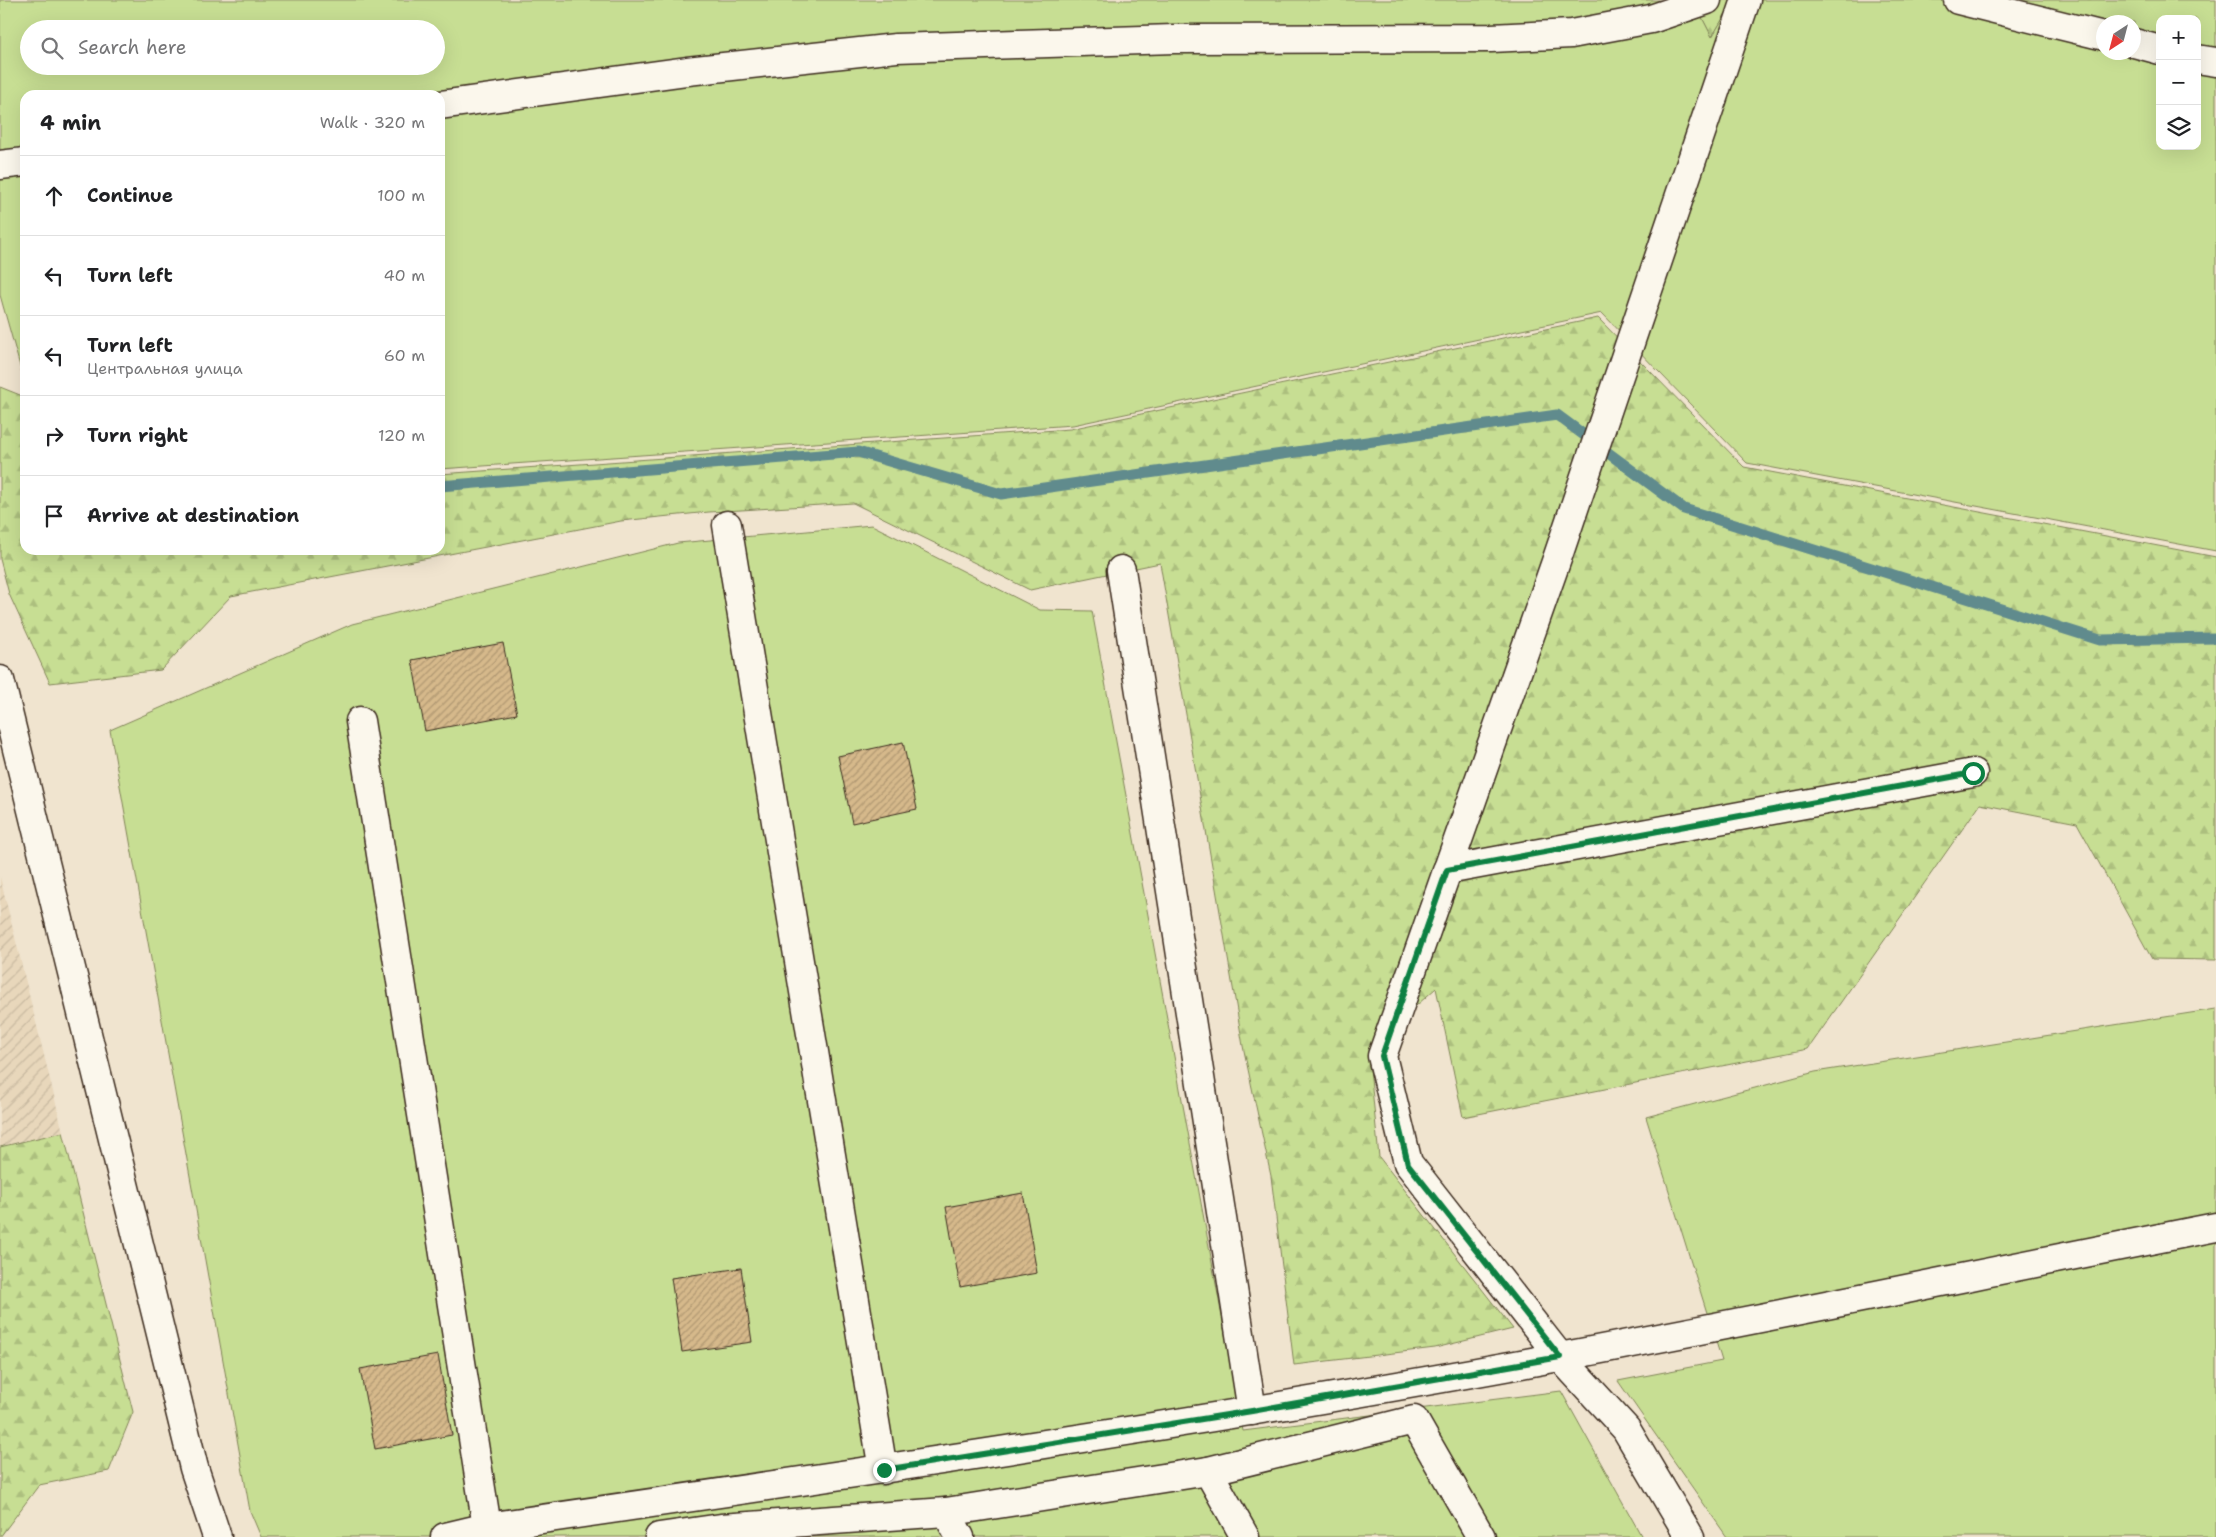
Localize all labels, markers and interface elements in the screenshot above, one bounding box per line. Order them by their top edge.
north arrow [2096,15,2141,60]
map controls [2156,15,2201,150]
button: + [2156,15,2201,60]
search box [20,20,445,75]
icon: search [38,34,66,62]
text: Search here [78,35,187,60]
button: − [2156,60,2201,105]
button: layers [2156,105,2201,150]
text: 4 min [40,109,101,137]
text: Walk · 320 m [320,112,425,133]
icon: ahead [40,182,68,210]
text: Continue [87,183,173,208]
text: 100 m [377,185,425,206]
icon: left [40,262,68,290]
text: Turn left [87,263,173,288]
text: 40 m [383,265,425,286]
text: Turn left [87,333,173,358]
icon: left [40,342,68,370]
text: 60 m [384,345,425,366]
text: Центральная улица [87,358,243,379]
icon: right [40,422,68,450]
text: Turn right [87,423,188,448]
text: 120 m [378,425,425,446]
icon: arrive [40,502,68,530]
text: Arrive at destination [87,503,299,528]
route start [1962,762,1985,785]
route end [873,1459,896,1482]

